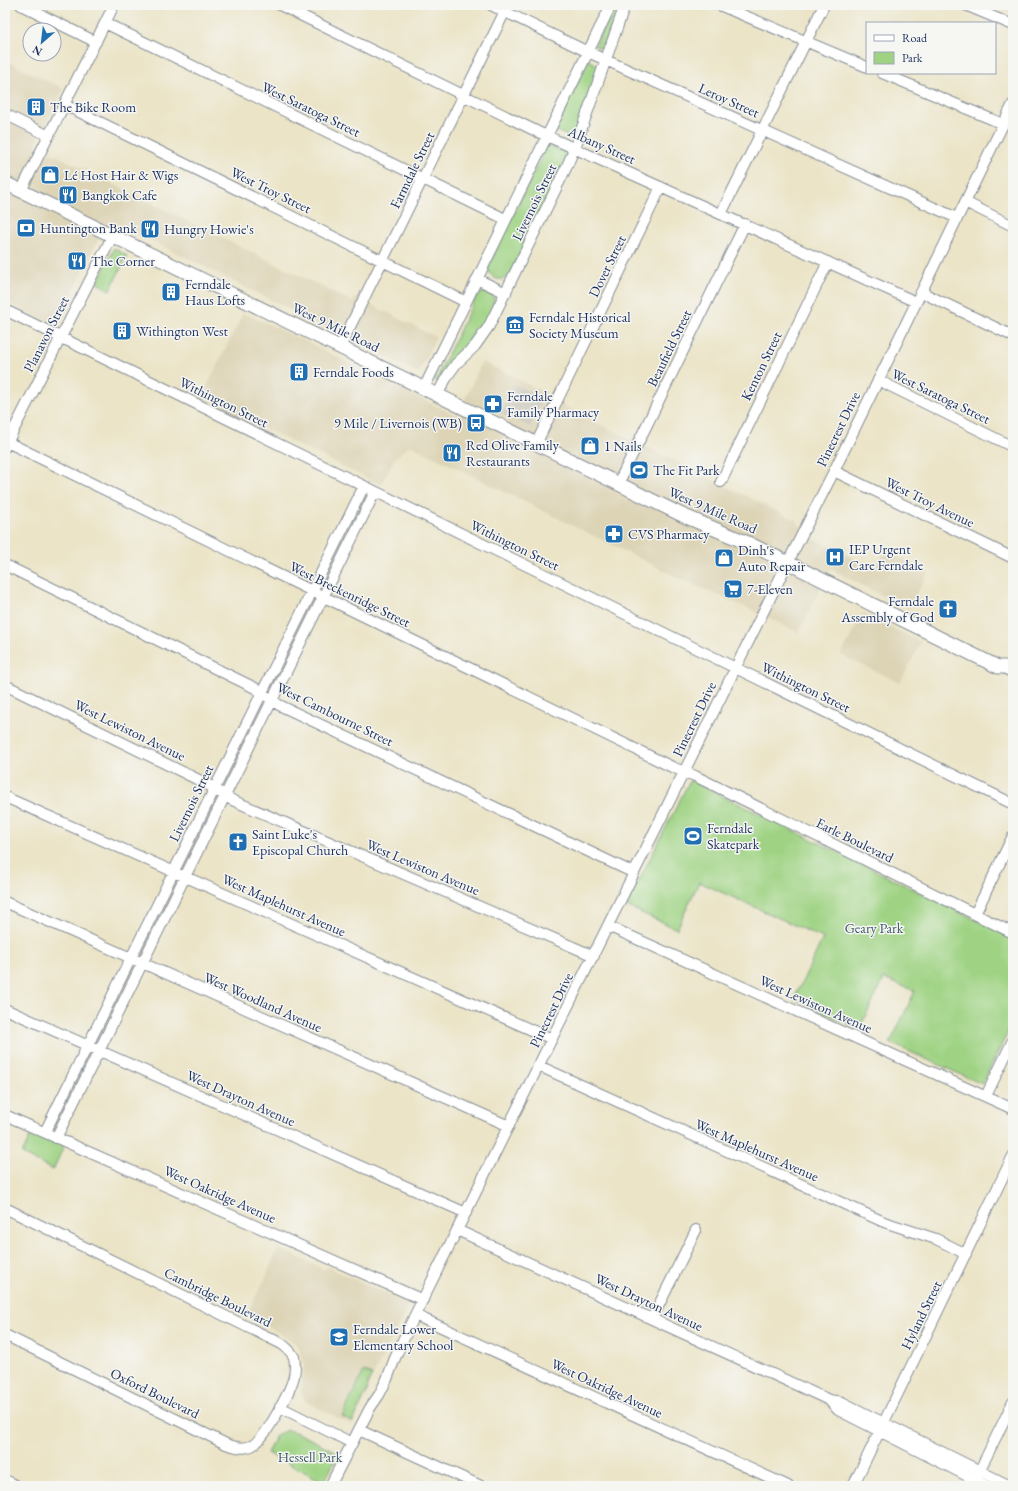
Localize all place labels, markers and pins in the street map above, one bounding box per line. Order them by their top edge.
building icon: The Bike Room [25,96,47,118]
place label: The Bike Room [50,98,136,116]
shop icon: Lé Host Hair & Wigs [39,164,61,186]
place label: Lé Host Hair & Wigs [64,166,179,184]
restaurant icon: Bangkok Cafe [57,184,79,206]
place label: Bangkok Cafe [82,186,158,204]
bank icon: Huntington Bank [15,217,37,239]
restaurant icon: Hungry Howie's [139,218,161,240]
place label: Huntington Bank [40,219,137,237]
place label: Hungry Howie's [164,220,254,238]
restaurant icon: The Corner [66,250,88,272]
place label: The Corner [91,252,155,270]
place label: Ferndale Haus Lofts [185,275,246,309]
building icon: Ferndale Haus Lofts [160,281,182,303]
place label: Ferndale Historical Society Museum [529,308,631,342]
museum icon: Ferndale Historical Society Museum [504,314,526,336]
building icon: Withington West [111,320,133,342]
place label: Withington West [136,322,228,340]
building icon: Ferndale Foods [288,361,310,383]
place label: Ferndale Foods [313,363,394,381]
place label: Ferndale Family Pharmacy [507,387,600,421]
pharmacy icon: Ferndale Family Pharmacy [482,393,504,415]
bus stop icon: 9 Mile / Livernois (WB) [465,412,487,434]
place label: 9 Mile / Livernois (WB) [334,414,462,432]
shop icon: 1 Nails [579,435,601,457]
place label: Red Olive Family Restaurants [466,436,560,470]
place label: 1 Nails [604,437,642,455]
restaurant icon: Red Olive Family Restaurants [441,442,463,464]
sports icon: The Fit Park [628,459,650,481]
place label: The Fit Park [653,461,720,479]
pharmacy icon: CVS Pharmacy [603,523,625,545]
place label: CVS Pharmacy [628,525,710,543]
place label: IEP Urgent Care Ferndale [849,540,924,574]
place label: Dinh's Auto Repair [737,541,806,575]
hospital icon: IEP Urgent Care Ferndale [824,546,846,568]
shop icon: Dinh's Auto Repair [713,547,735,569]
supermarket icon: 7-Eleven [722,578,744,600]
place label: 7-Eleven [747,580,794,598]
place label: Ferndale Assembly of God [840,592,935,626]
church icon: Ferndale Assembly of God [937,598,959,620]
place label: Ferndale Skatepark [707,819,760,853]
place label: Saint Luke's Episcopal Church [252,825,348,859]
sports icon: Ferndale Skatepark [682,825,704,847]
church icon: Saint Luke's Episcopal Church [227,831,249,853]
place label: Ferndale Lower Elementary School [353,1320,454,1354]
school or university icon: Ferndale Lower Elementary School [328,1326,350,1348]

